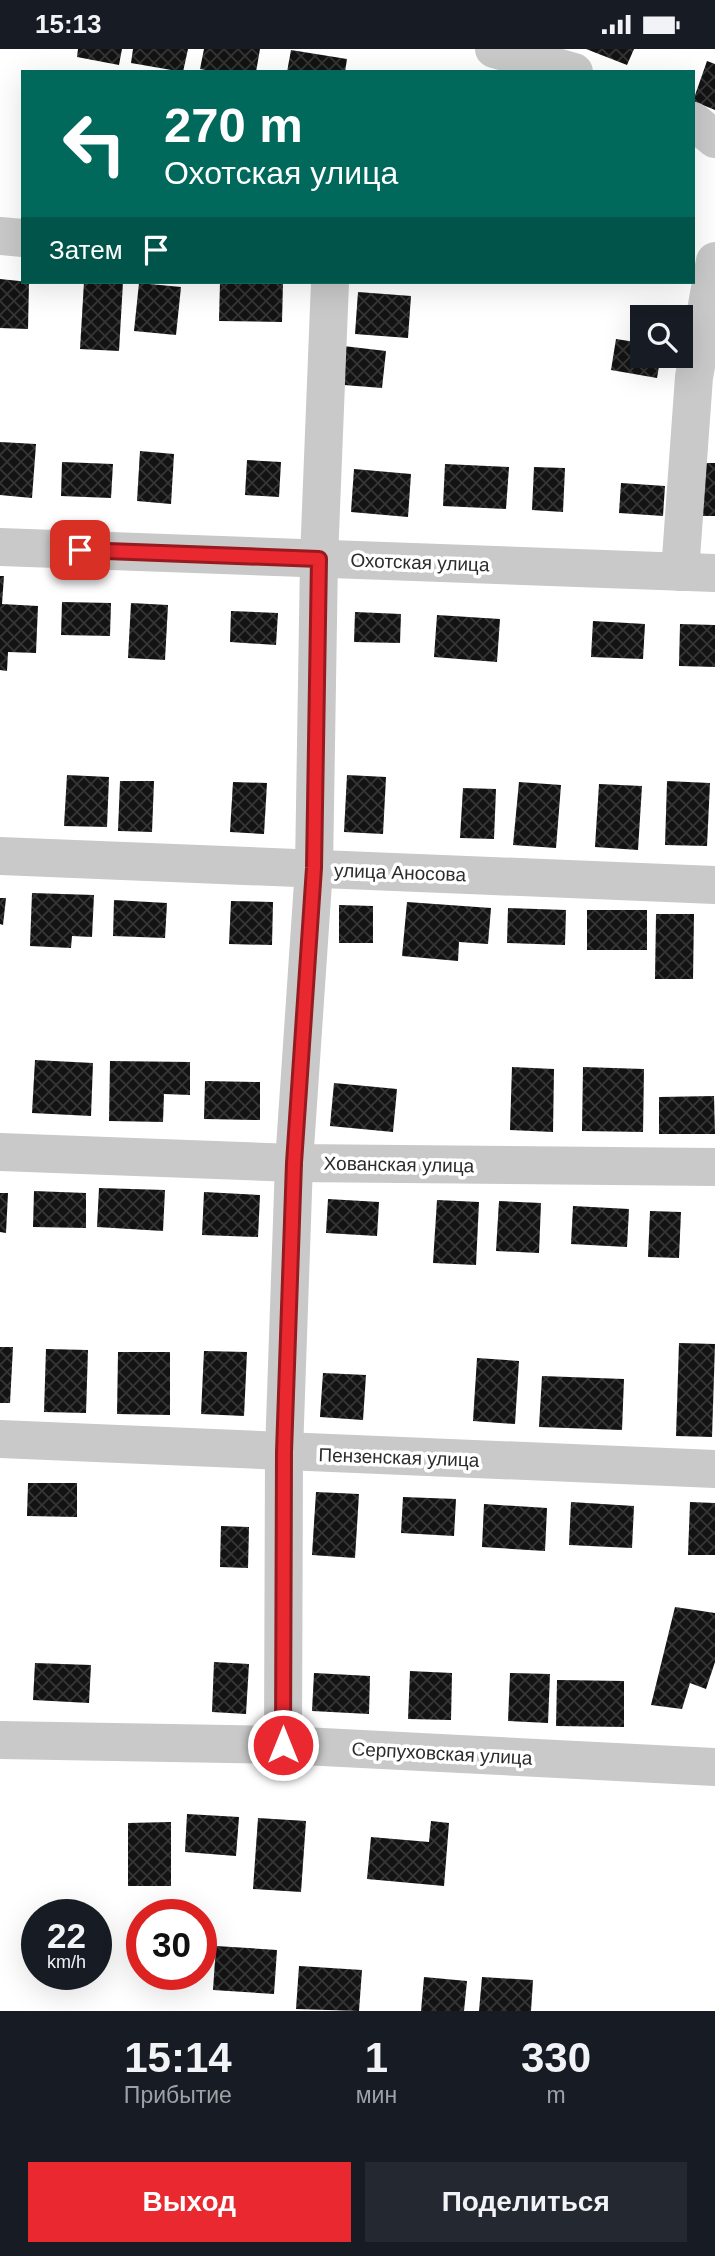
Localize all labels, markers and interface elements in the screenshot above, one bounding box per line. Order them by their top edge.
text: 15:13 [35,9,102,39]
icon: left [49,98,140,189]
text: 270 m [164,98,303,152]
text: Охотская улица [164,155,398,191]
icon: arrive [137,231,175,269]
text: Затем [49,235,123,265]
map controls [630,305,693,368]
button: search [630,305,693,368]
pin [50,520,110,580]
icon: arrive [61,531,99,569]
street label: Охотская улица [350,550,490,575]
street label: улица Аносова [334,860,467,885]
street label: Хованская улица [324,1153,475,1176]
street label: Пензенская улица [318,1444,480,1471]
position arrow [246,1708,320,1782]
street label: Серпуховская улица [351,1738,533,1769]
speed limit sign: 30 [126,1899,217,1990]
text: 22 [47,1916,86,1955]
text: km/h [47,1952,86,1972]
text: 15:14 [124,2034,232,2081]
text: 1 [365,2034,388,2081]
text: 330 [521,2034,591,2081]
text: Прибытие [124,2082,232,2108]
text: мин [356,2082,397,2108]
text: m [546,2082,566,2108]
button: Выход [28,2162,351,2242]
button: Поделиться [365,2162,687,2242]

